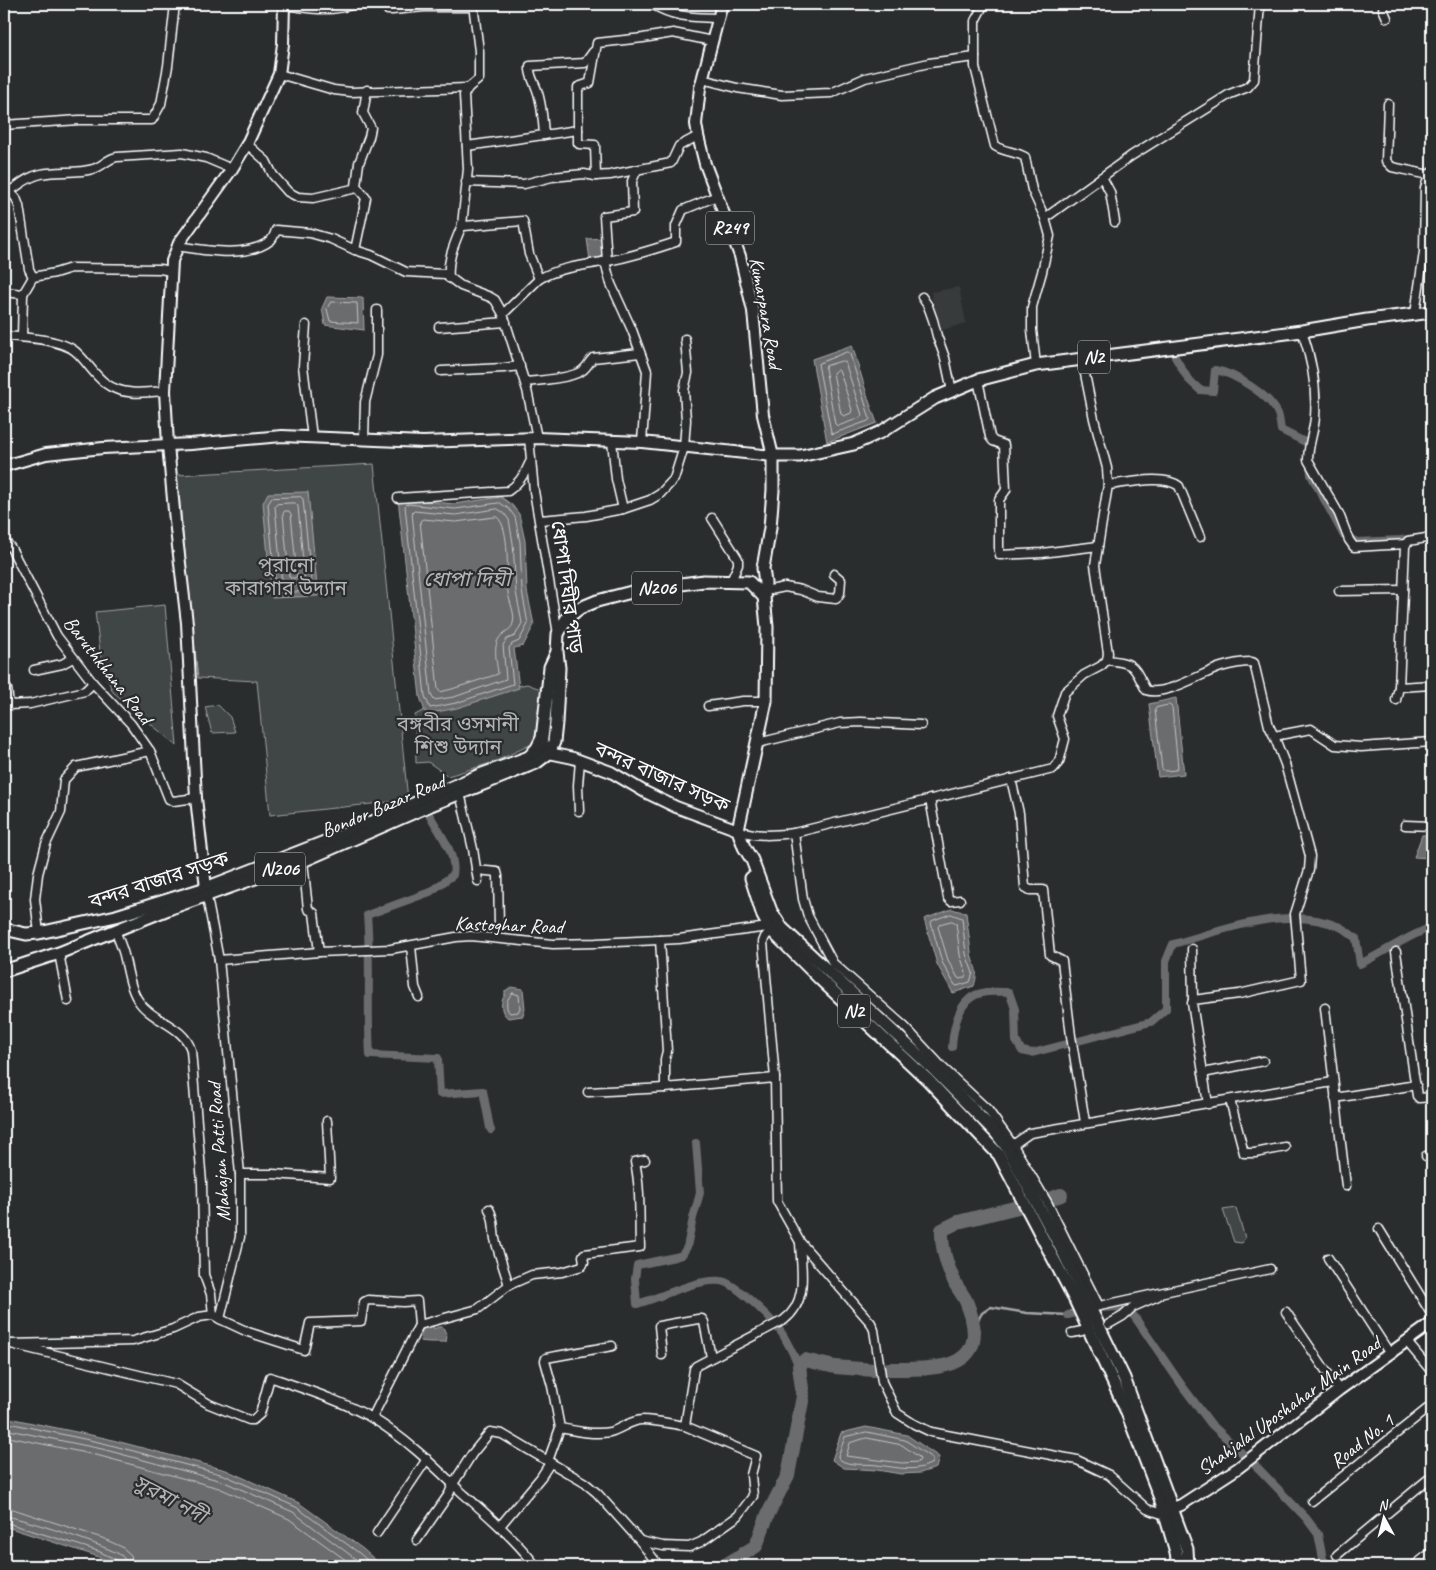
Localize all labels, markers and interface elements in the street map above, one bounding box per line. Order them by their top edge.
road number: R249 [706,212,754,244]
street label: Kumarpara Road [744,255,789,374]
road number: N2 [1078,341,1110,374]
street label: ধোপা দিঘীর পাড় [545,519,589,656]
park label: পুরানো কারাগার উদ্যান [224,553,348,601]
water label: ধোপা দিঘী [423,566,515,592]
road number: N206 [632,572,682,604]
street label: Baruthkhana Road [58,611,160,731]
park label: বঙ্গবীর ওসমানী শিশু উদ্যান [396,712,520,760]
street label: বন্দর বাজার সড়ক [590,736,734,818]
street label: Bondor Bazar Road [317,767,452,843]
street label: বন্দর বাজার সড়ক [85,845,233,915]
road number: N206 [255,852,305,886]
street label: Kastoghar Road [454,911,567,939]
road number: N2 [838,994,870,1028]
street label: Mahajan Patti Road [201,1079,236,1222]
street label: Shahjalal Uposhahar Main Road [1192,1329,1388,1481]
street label: Road No. 1 [1325,1408,1400,1474]
water label: সুরমা নদী [129,1469,215,1531]
north arrow [1358,1492,1408,1542]
text: N [1377,1496,1390,1515]

